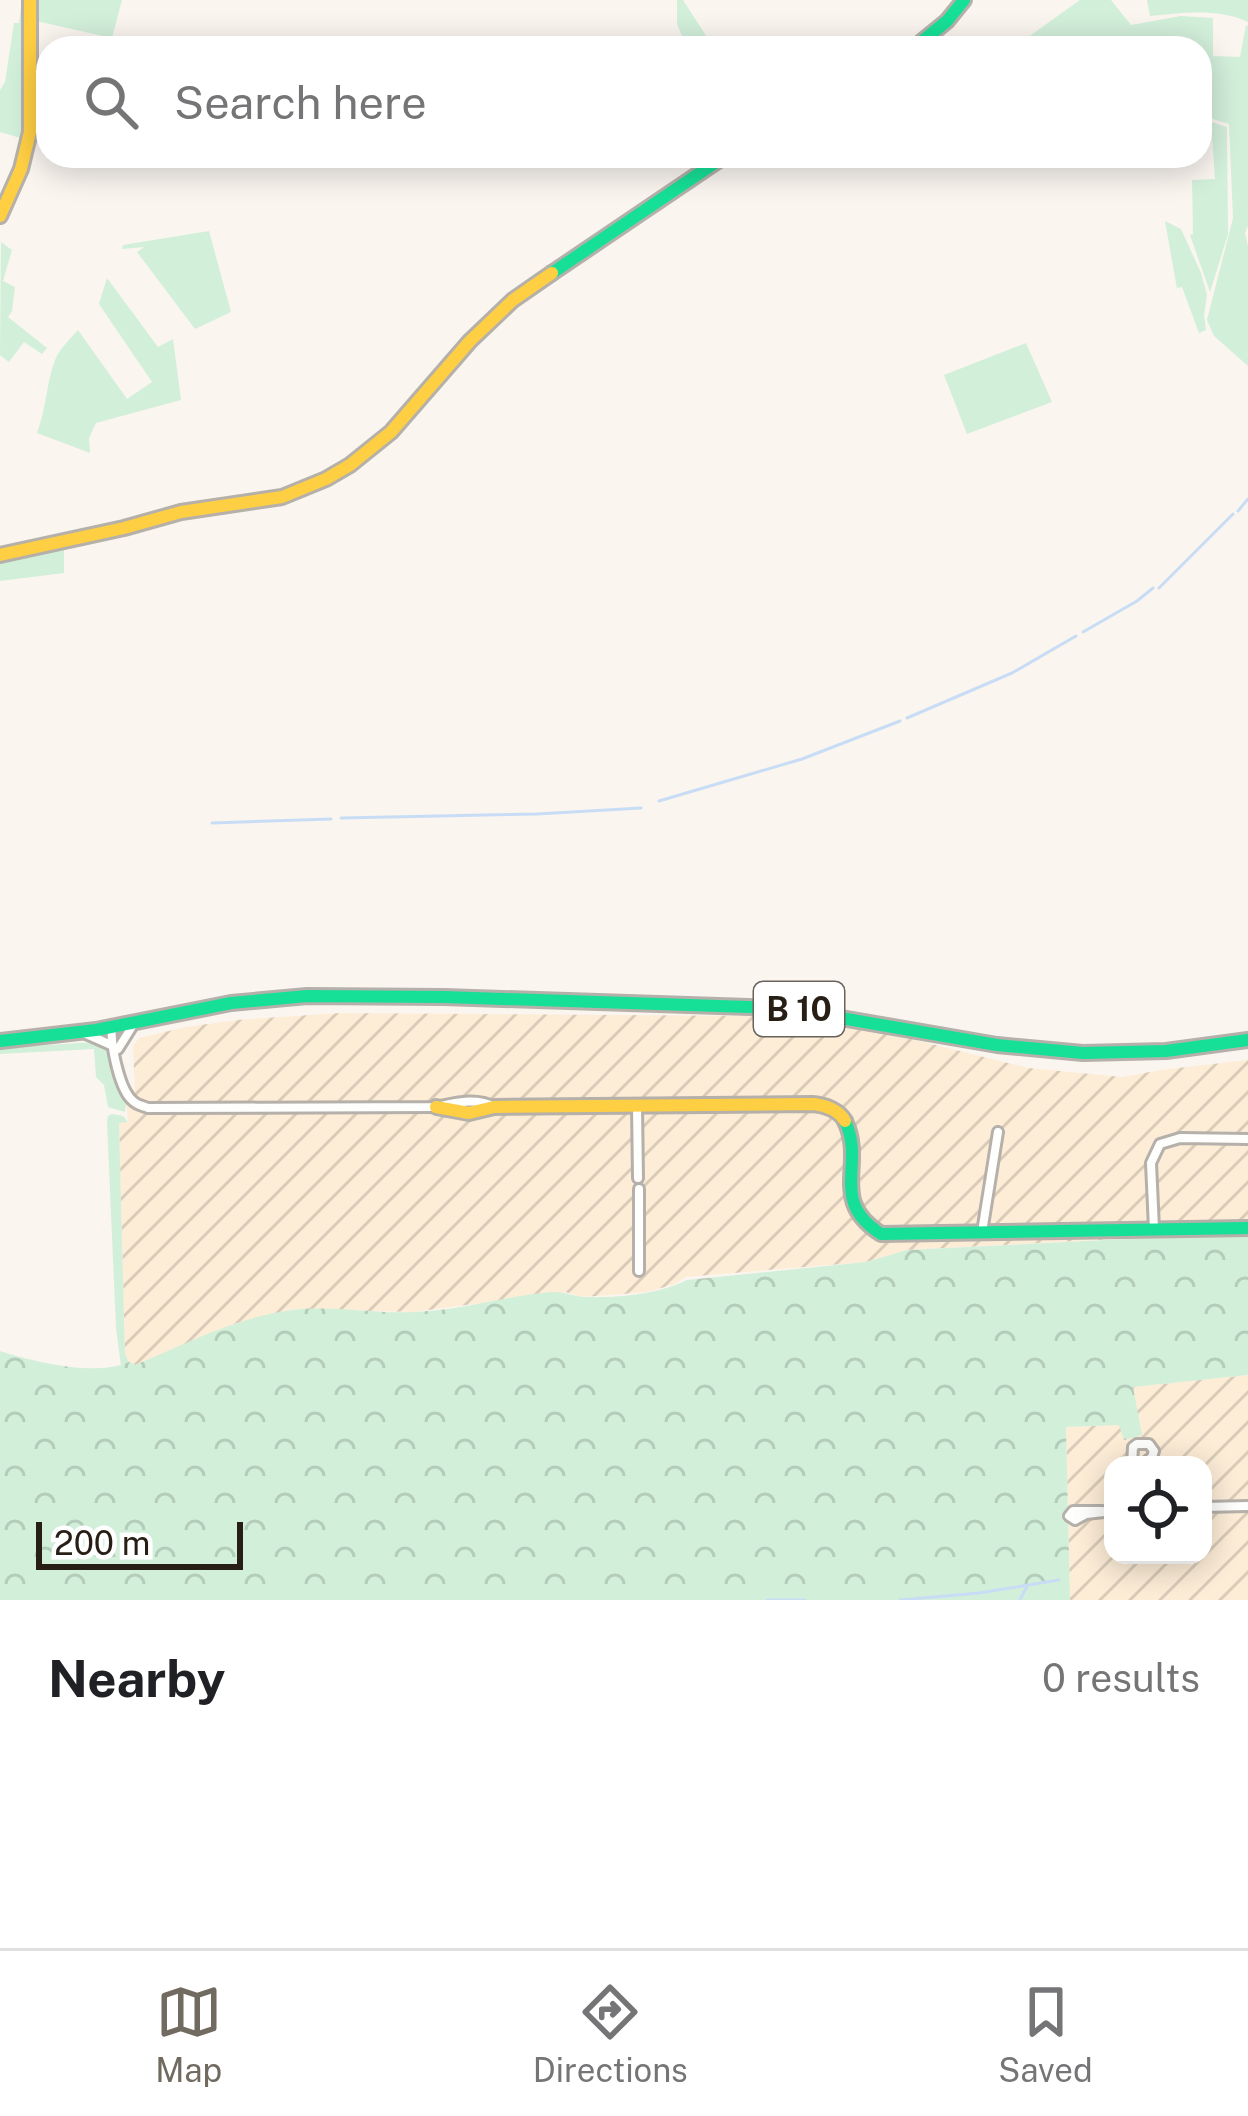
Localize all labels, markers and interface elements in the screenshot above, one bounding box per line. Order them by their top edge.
search box [36,36,1212,168]
icon: search [78,69,144,135]
text: Search here [174,76,427,129]
road number: B 10 [754,982,844,1036]
map controls [1104,1456,1212,1564]
button: locate [1104,1456,1212,1564]
scale bar [36,1516,243,1569]
text: 200 m [54,1524,150,1562]
text: Nearby [48,1649,225,1708]
text: 0 results [1042,1655,1200,1701]
tab: Map [155,1979,222,2089]
tab: Directions [533,1979,688,2089]
tab: Saved [998,1979,1093,2089]

